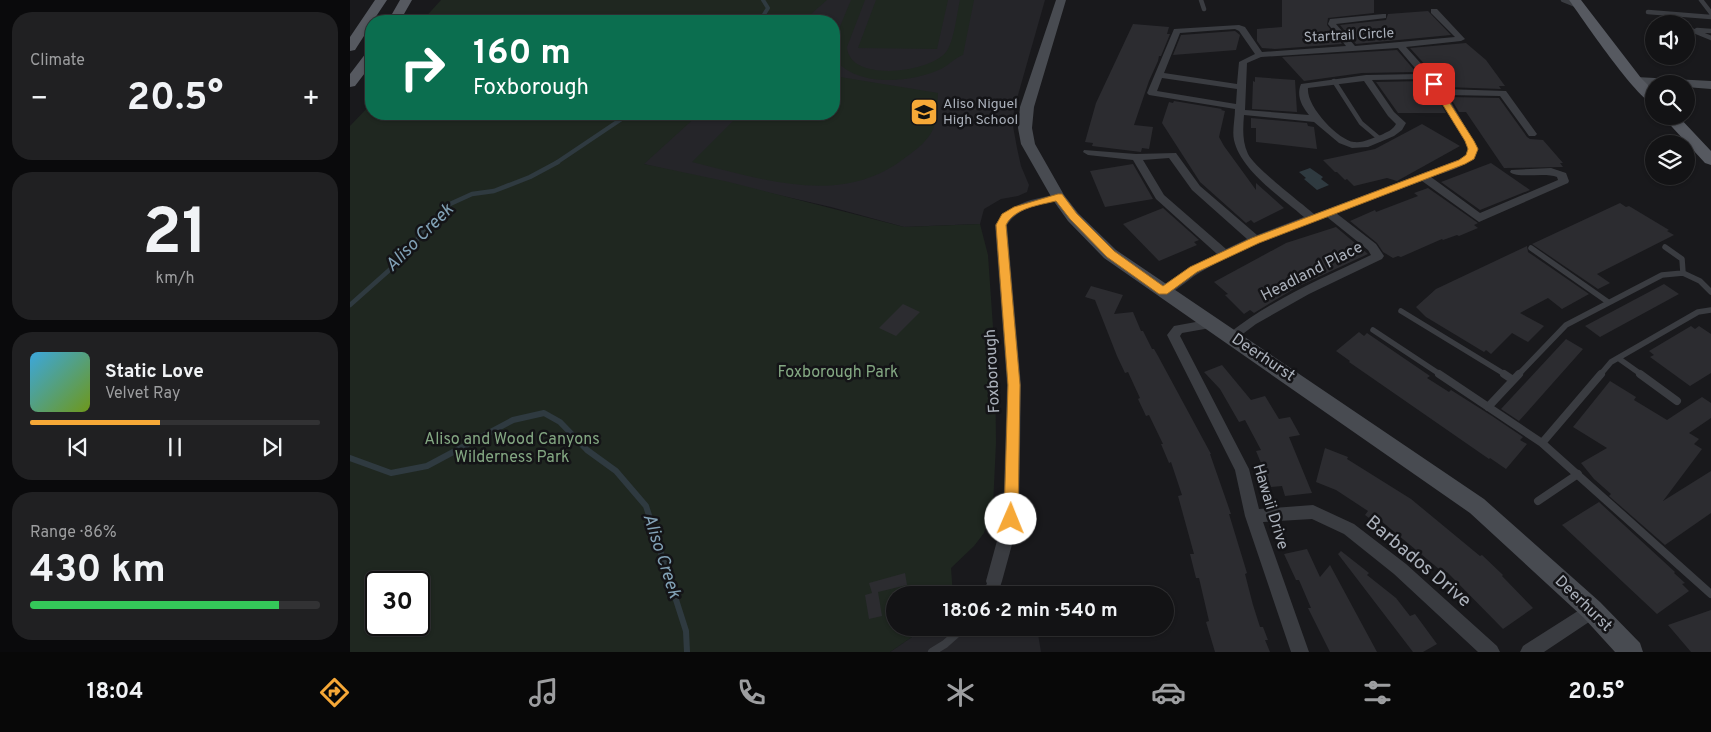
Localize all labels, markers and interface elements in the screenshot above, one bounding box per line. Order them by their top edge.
map controls [1645,15,1695,185]
button: sound [1645,15,1695,65]
street label: Startrail Circle [1303,25,1395,47]
text: 160 m [473,32,571,76]
icon: right [390,35,455,100]
text: Climate [30,51,85,71]
pin [1413,63,1455,105]
icon: arrive [1420,70,1448,98]
text: 20.5° [127,75,223,124]
text: Foxborough [473,75,589,102]
button: search [1645,75,1695,125]
text: − [30,82,48,118]
text: + [302,82,320,118]
place label: Aliso Niguel High School [943,96,1018,129]
school or university icon: Aliso Niguel High School [909,97,939,127]
button: layers [1645,135,1695,185]
text: 21 [142,195,208,277]
water label: Aliso Creek [381,198,460,277]
street label: Headland Place [1258,238,1366,306]
text: km/h [156,269,194,289]
street label: Foxborough [981,328,1005,414]
street label: Deerhurst [1227,330,1299,386]
text: Static Love [105,360,204,384]
park label: Foxborough Park [777,363,899,383]
text: Velvet Ray [105,384,180,404]
park label: Aliso and Wood Canyons Wilderness Park [424,430,600,468]
icon: previous [64,433,92,461]
icon: pause [161,433,189,461]
icon: next [258,433,286,461]
street label: Hawaii Drive [1248,462,1292,552]
position arrow [984,492,1036,544]
water label: Aliso Creek [637,511,686,602]
street label: Barbados Drive [1360,511,1476,613]
text: Range · 86% [30,523,117,543]
text: 430 km [30,547,166,596]
speed limit sign: 30 [365,571,430,636]
street label: Deerhurst [1550,572,1616,636]
text: 18:06 · 2 min · 540 m [942,599,1118,623]
icon: directions [317,675,352,710]
icon: music [526,675,561,710]
icon: phone [734,675,769,710]
icon: climate [943,675,978,710]
icon: car [1151,675,1186,710]
icon: filters [1360,675,1395,710]
text: 18:04 [87,679,143,706]
text: 20.5° [1568,679,1624,706]

